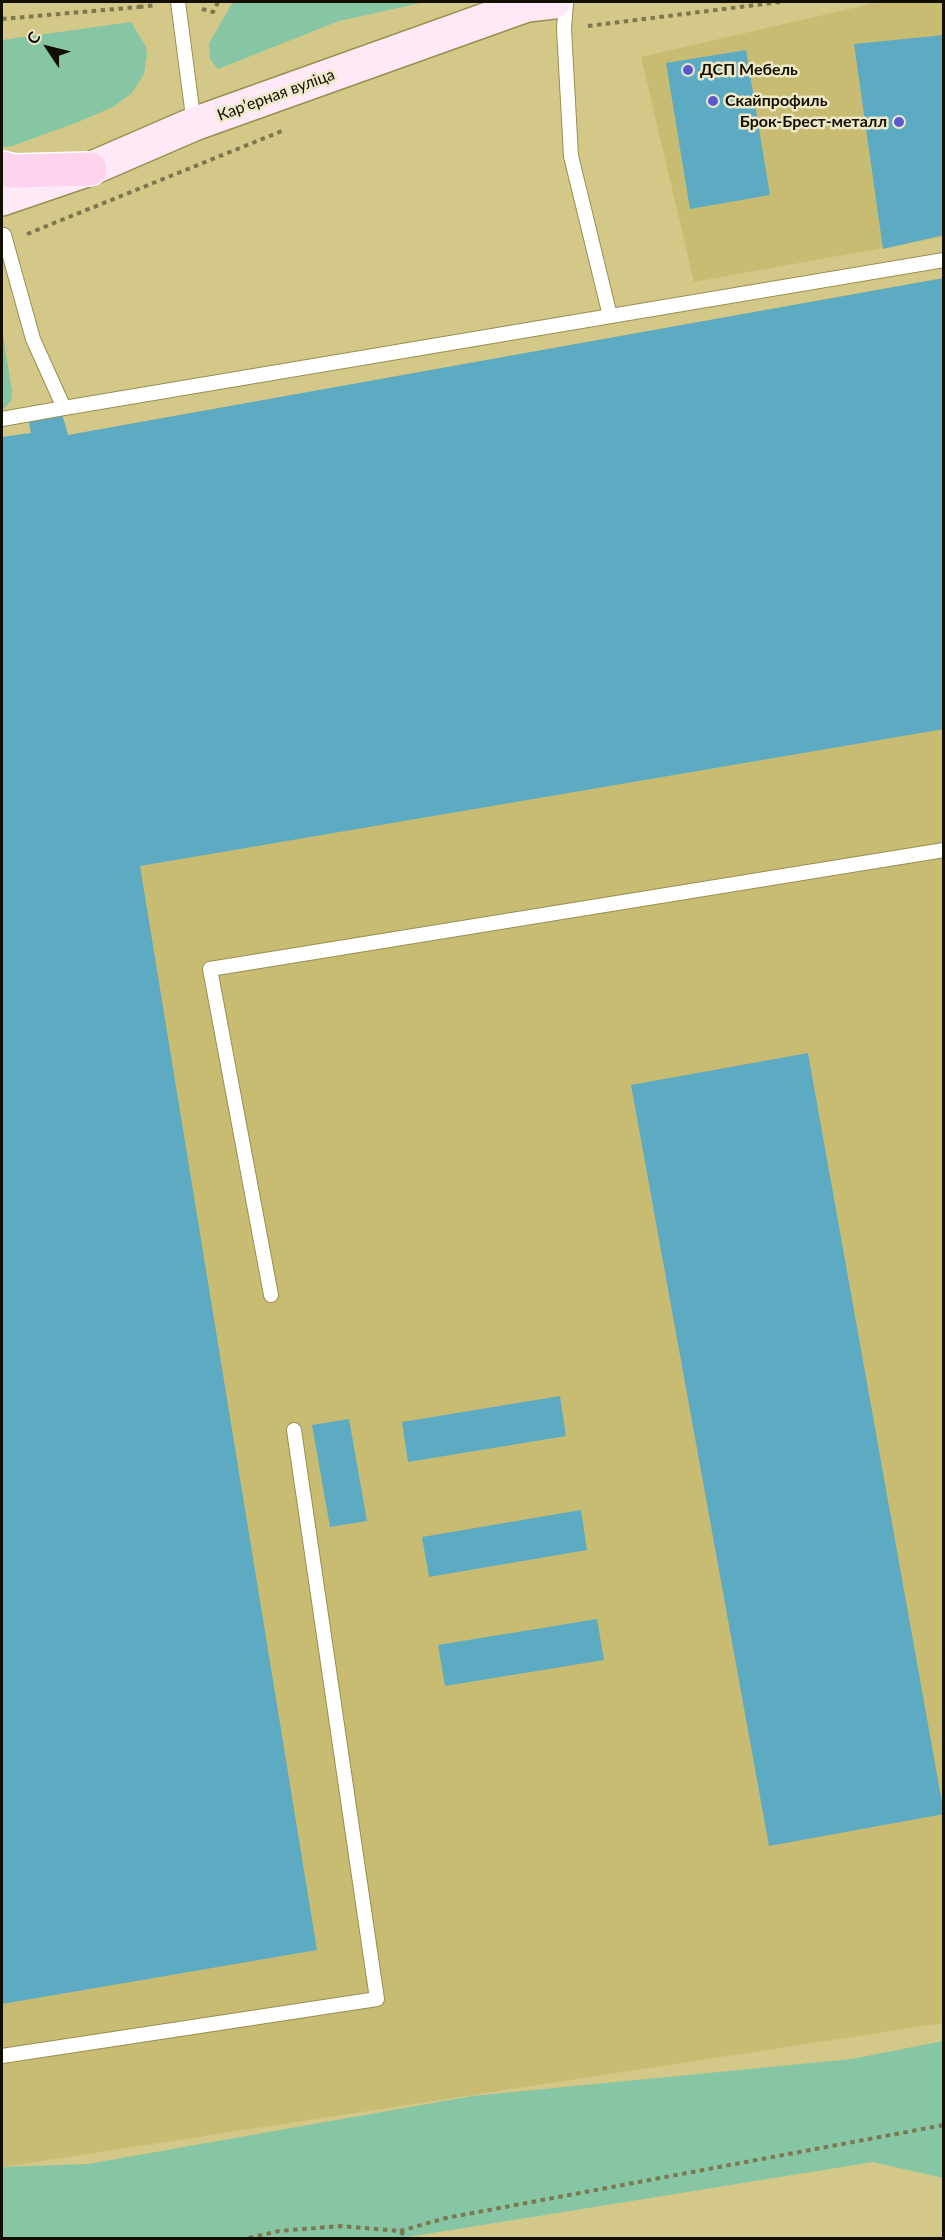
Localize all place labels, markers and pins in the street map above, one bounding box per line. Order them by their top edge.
place label: ДСП Мебель [700,60,798,80]
marker: ДСП Мебель [681,63,695,77]
place label: Скайпрофиль [725,91,827,111]
marker: Скайпрофиль [706,94,720,108]
place label: Брок-Брест-металл [740,112,887,132]
marker: Брок-Брест-металл [892,115,906,129]

